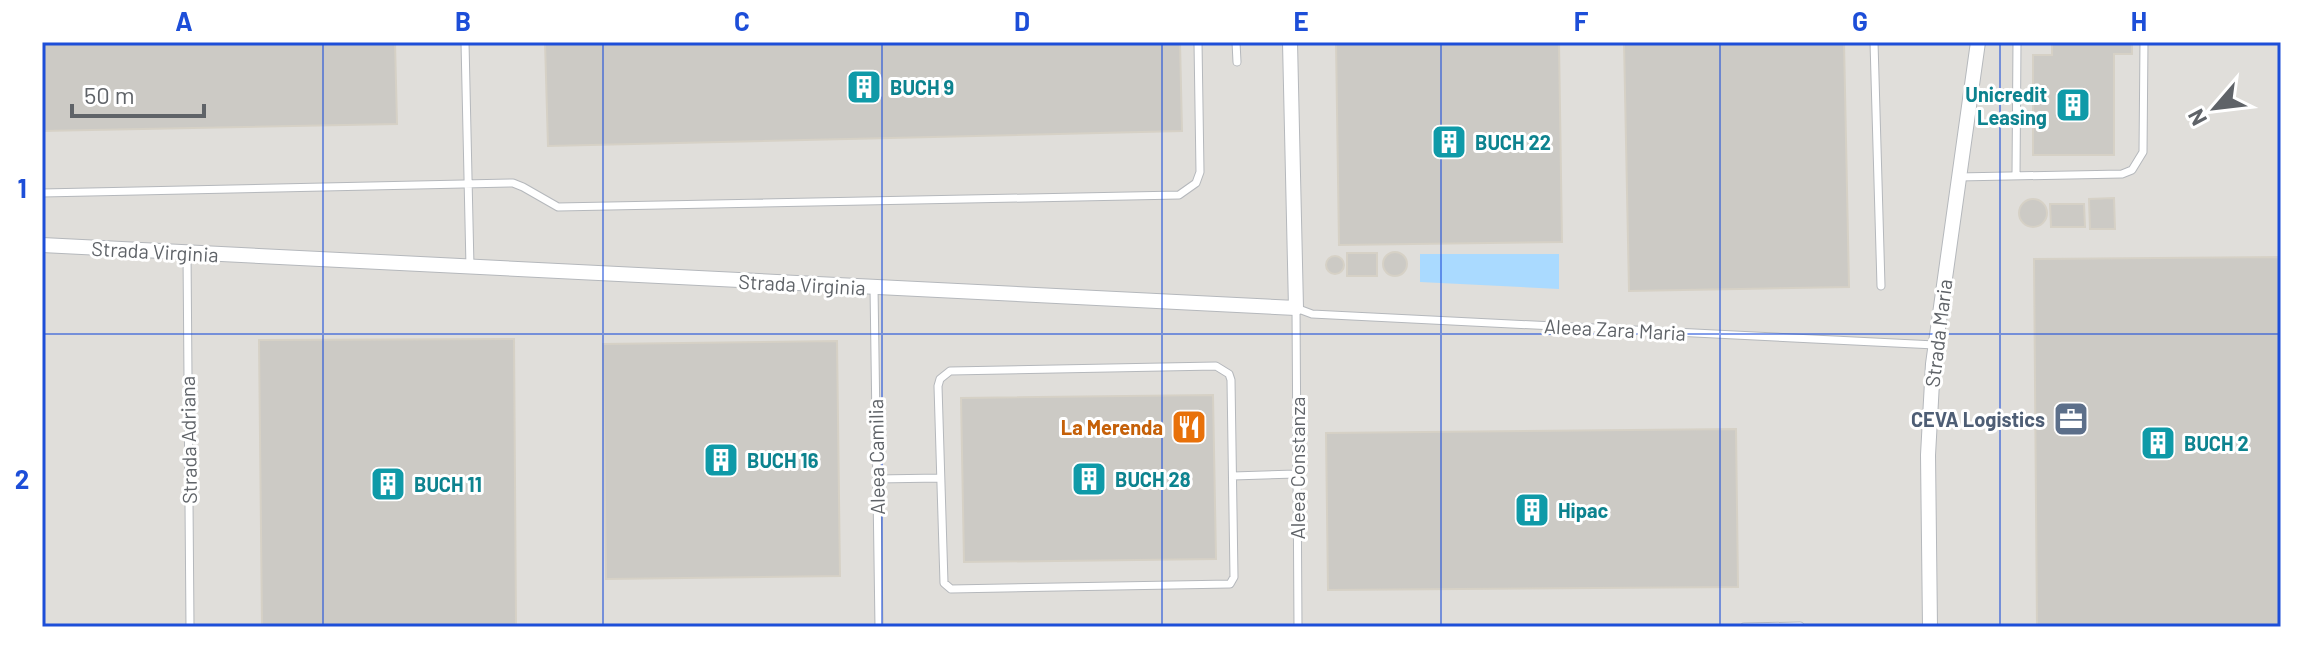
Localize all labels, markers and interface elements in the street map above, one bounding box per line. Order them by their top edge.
text: A [175,5,193,36]
text: B [455,5,471,36]
text: C [734,5,750,36]
text: D [1014,5,1030,36]
text: E [1293,5,1309,36]
text: F [1574,5,1589,36]
text: G [1852,5,1868,36]
text: H [2131,5,2147,36]
scale bar [72,68,204,118]
building icon: BUCH 9 [845,68,883,106]
north arrow [2175,68,2255,148]
place label: BUCH 9 [890,75,954,99]
text: 50 m [84,80,135,109]
place label: Unicredit Leasing [1965,82,2047,129]
building icon: Unicredit Leasing [2054,86,2092,124]
text: N [2182,105,2211,130]
building icon: BUCH 22 [1430,123,1468,161]
place label: BUCH 22 [1475,130,1551,154]
text: 1 [17,172,27,203]
street label: Strada Virginia [91,236,219,266]
street label: Strada Virginia [738,269,866,299]
street label: Strada Maria [1919,278,1957,388]
street label: Aleea Zara Maria [1543,313,1687,345]
street label: Strada Adriana [175,376,201,504]
street label: Aleea Constanza [1285,397,1309,539]
street label: Aleea Camilia [863,399,889,515]
office icon: CEVA Logistics [2052,400,2090,438]
place label: CEVA Logistics [1911,407,2045,431]
restaurant icon: La Merenda [1170,408,1208,446]
place label: La Merenda [1061,415,1163,439]
building icon: BUCH 2 [2139,424,2177,462]
place label: BUCH 2 [2184,431,2249,455]
building icon: BUCH 16 [702,441,740,479]
place label: BUCH 16 [747,448,819,472]
building icon: BUCH 28 [1070,460,1108,498]
text: 2 [15,463,29,494]
building icon: BUCH 11 [369,465,407,503]
place label: BUCH 28 [1115,467,1191,491]
place label: BUCH 11 [414,472,482,496]
building icon: Hipac [1513,491,1551,529]
place label: Hipac [1558,498,1609,522]

